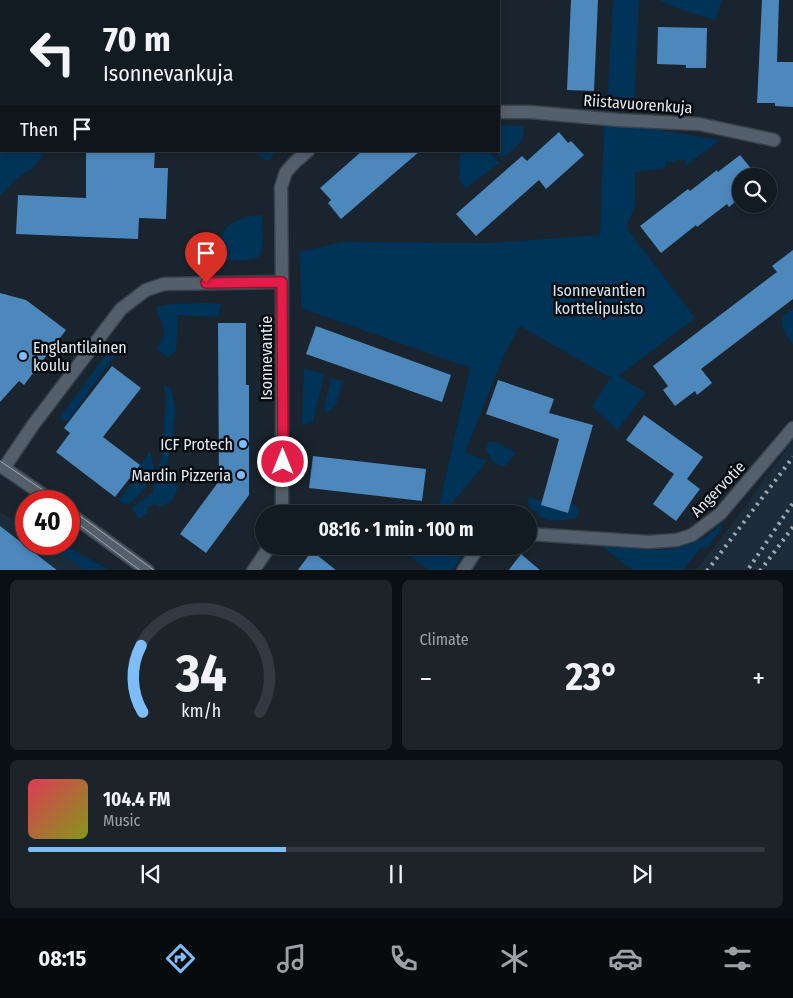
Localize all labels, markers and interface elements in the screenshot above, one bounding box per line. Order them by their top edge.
text: 70 m [103,18,171,60]
icon: left [20,20,85,85]
text: Isonnevankuja [103,60,233,87]
street label: Riistavuorenkuja [583,91,693,117]
icon: arrive [68,115,96,143]
text: Then [20,118,58,141]
map controls [732,168,777,213]
button: search [732,168,777,213]
pin [185,232,227,283]
icon: arrive [192,239,220,267]
park label: Isonnevantien korttelipuisto [553,281,645,318]
street label: Isonnevantie [257,316,276,400]
place label: Englantilainen koulu [33,338,127,375]
marker: Englantilainen koulu [17,350,29,362]
place label: ICF Protech [160,435,233,454]
position arrow [256,435,308,487]
marker: ICF Protech [237,438,249,450]
street label: Angervotie [687,457,749,521]
place label: Mardin Pizzeria [132,466,231,485]
marker: Mardin Pizzeria [235,469,247,481]
speed limit sign: 40 [15,490,80,555]
text: 08:16 · 1 min · 100 m [318,518,474,541]
text: Climate [420,630,469,649]
text: 34 [174,642,226,705]
text: 23° [566,654,619,700]
text: − [420,662,432,695]
text: + [752,662,765,695]
text: km/h [181,700,221,722]
text: 104.4 FM [103,788,170,811]
text: Music [103,811,140,830]
icon: previous [137,860,165,888]
icon: pause [382,860,410,888]
icon: next [628,860,656,888]
icon: directions [163,941,198,976]
icon: music [274,941,309,976]
icon: phone [386,941,421,976]
icon: climate [497,941,532,976]
icon: car [608,941,643,976]
icon: filters [720,941,755,976]
text: 08:15 [38,945,86,972]

